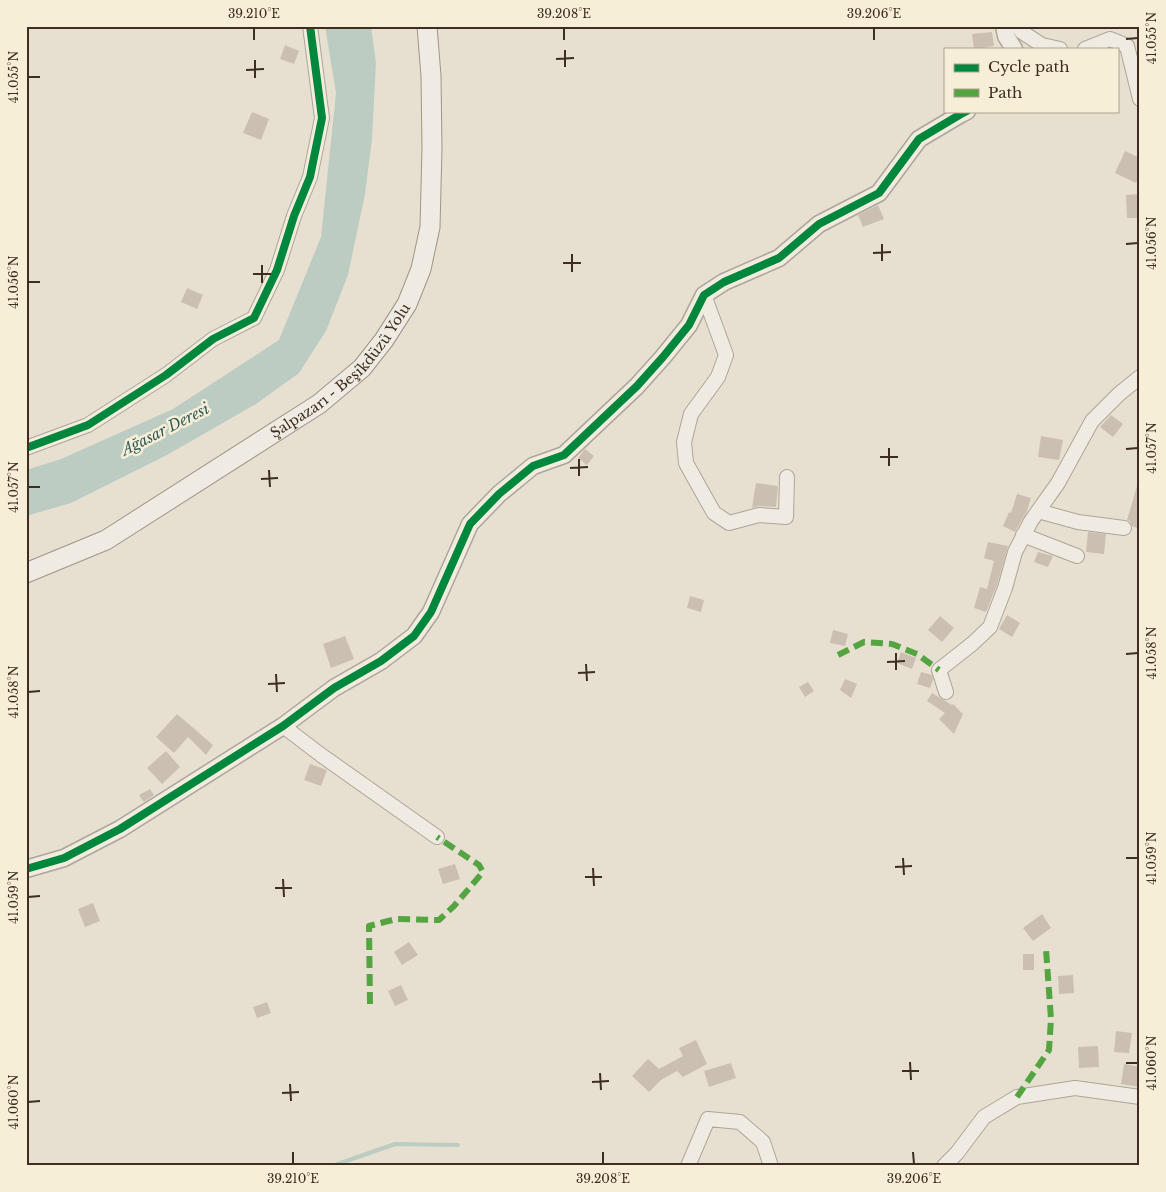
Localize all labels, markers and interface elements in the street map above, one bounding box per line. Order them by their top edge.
text: 39.210°E [228,6,280,21]
text: 39.208°E [537,6,591,21]
text: 39.206°E [847,6,902,21]
text: 41.055°N [1144,12,1159,64]
legend [944,48,1118,112]
text: 41.055°N [6,51,21,103]
text: Cycle path [988,57,1070,76]
text: Path [988,83,1022,102]
text: 41.056°N [1144,216,1159,270]
text: 41.056°N [6,255,21,309]
street label: Şalpazarı - Beşikdüzü Yolu [267,299,414,442]
water label: Ağasar Deresi [116,398,213,460]
text: 41.057°N [1144,422,1159,474]
text: 41.057°N [6,461,21,513]
text: 41.058°N [1144,626,1159,679]
text: 41.058°N [6,665,21,718]
text: 41.059°N [1144,831,1159,885]
text: 41.059°N [6,870,21,924]
text: 41.060°N [1144,1035,1159,1091]
text: 41.060°N [6,1074,21,1130]
text: 39.210°E [267,1171,319,1186]
text: 39.208°E [576,1171,630,1186]
text: 39.206°E [887,1171,942,1186]

